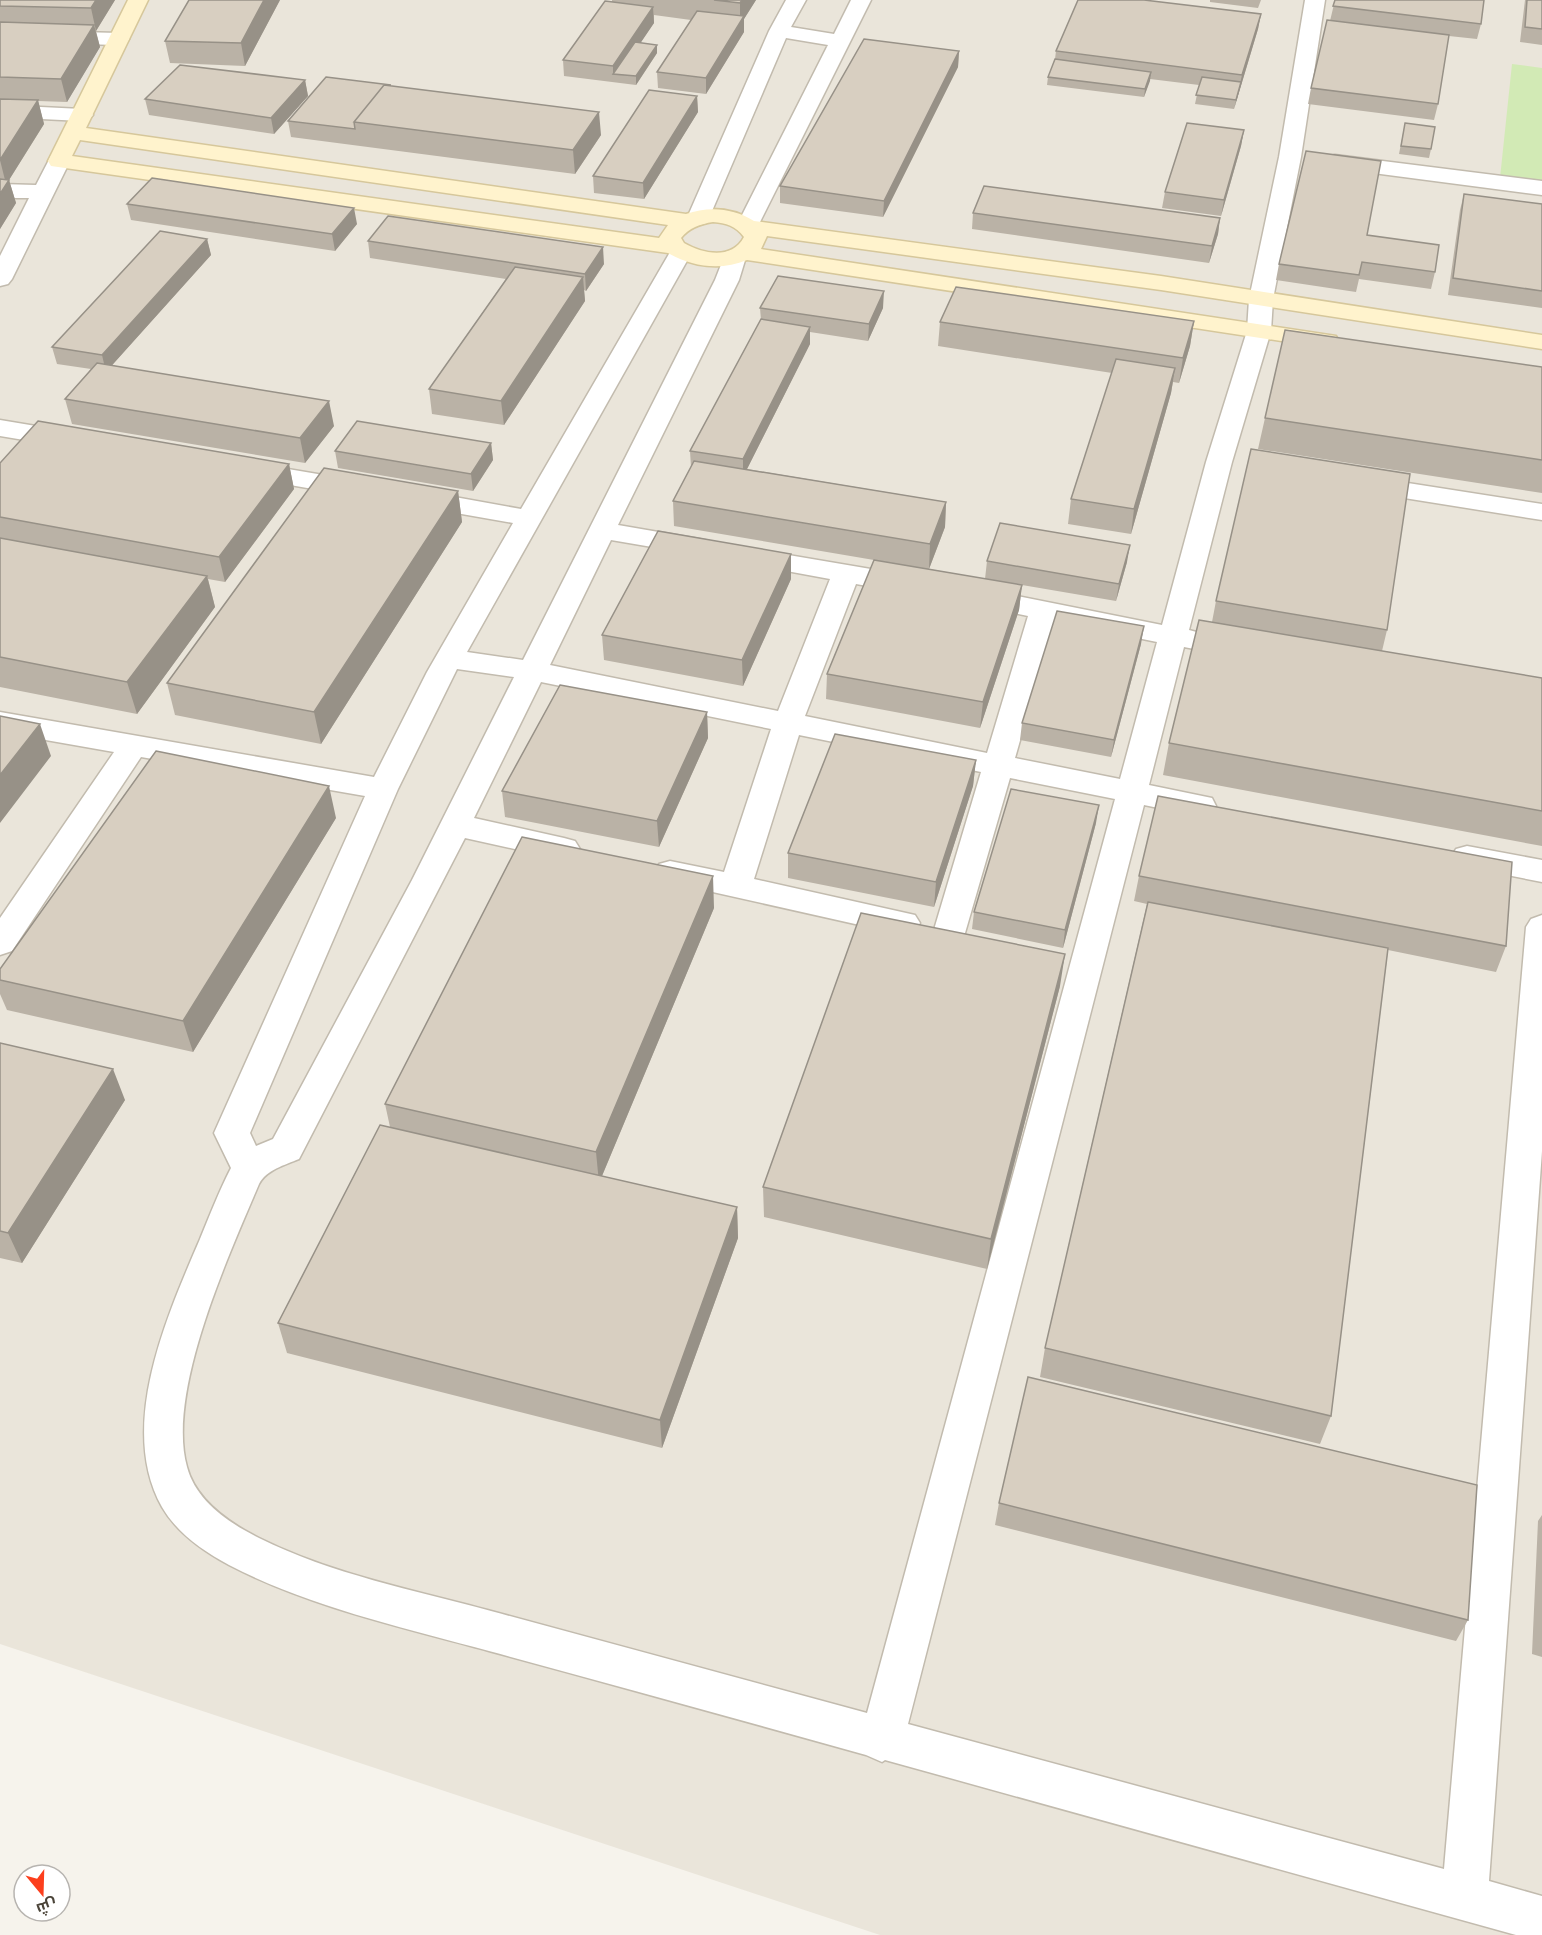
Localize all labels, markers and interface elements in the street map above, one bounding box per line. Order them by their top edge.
north arrow [12,1863,72,1923]
text: ش [34,1894,60,1920]

